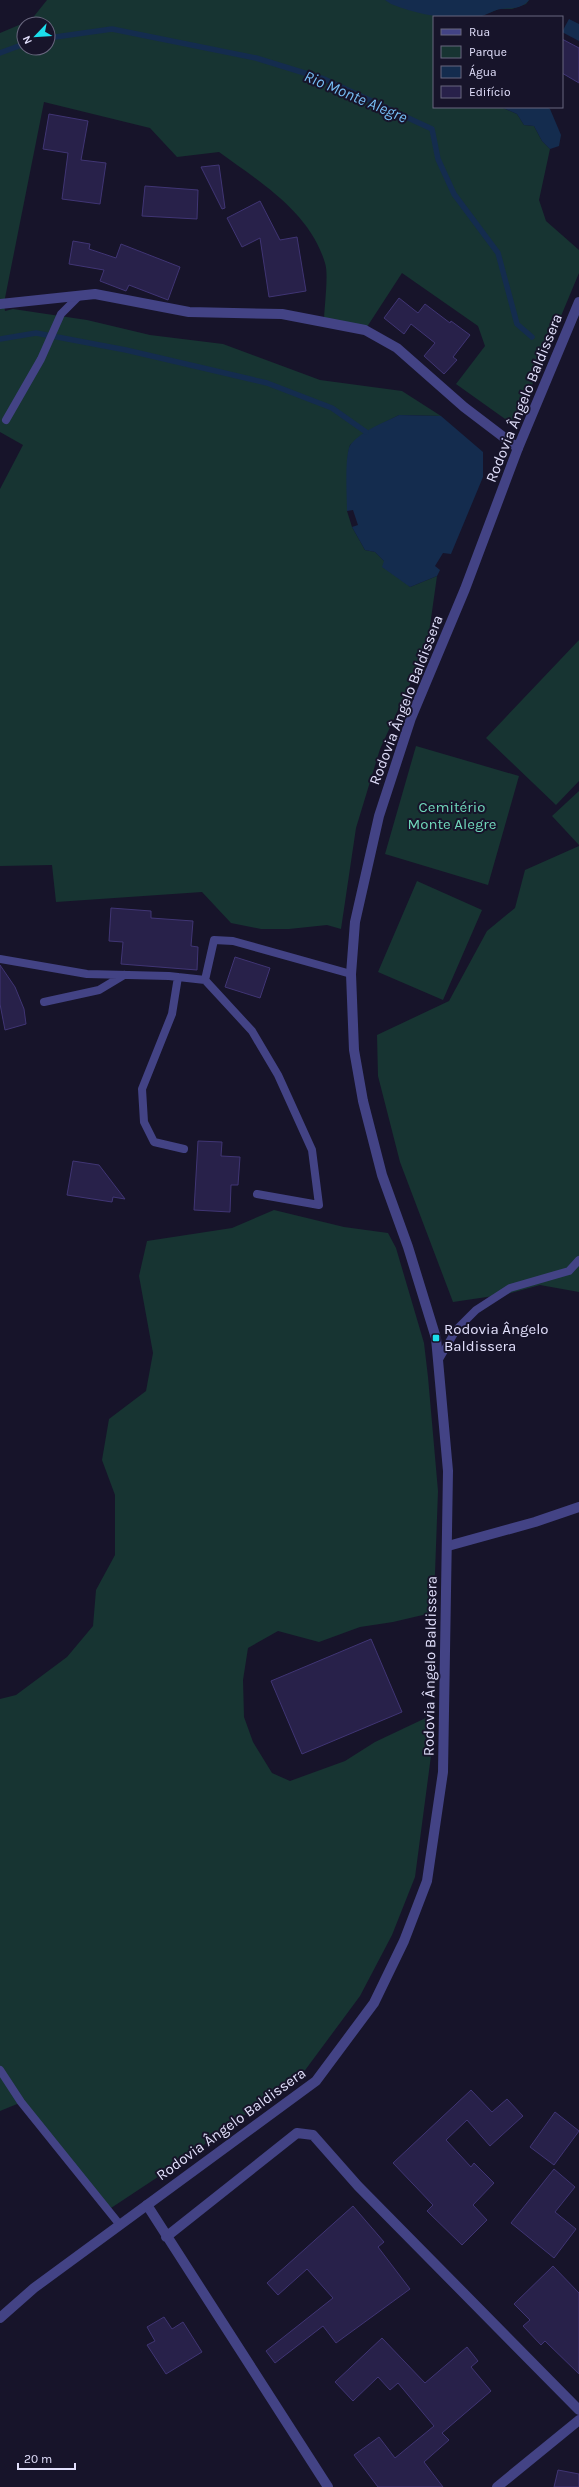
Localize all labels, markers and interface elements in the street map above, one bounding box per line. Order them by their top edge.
north arrow [16,16,56,56]
legend [433,16,563,108]
text: Rua [469,25,490,39]
text: N [20,34,35,46]
text: Parque [469,45,507,59]
text: Água [469,64,497,79]
water label: Rio Monte Alegre [301,66,411,127]
text: Edifício [469,85,510,99]
street label: Rodovia Ângelo Baldissera [482,311,566,485]
street label: Rodovia Ângelo Baldissera [365,613,447,787]
park label: Cemitério Monte Alegre [408,798,496,833]
place label: Rodovia Ângelo Baldissera [444,1320,549,1355]
marker: Rodovia Ângelo Baldissera [431,1333,441,1343]
street label: Rodovia Ângelo Baldissera [419,1576,441,1756]
street label: Rodovia Ângelo Baldissera [153,2064,309,2184]
scale bar [18,2445,75,2471]
text: 20 m [24,2452,52,2466]

